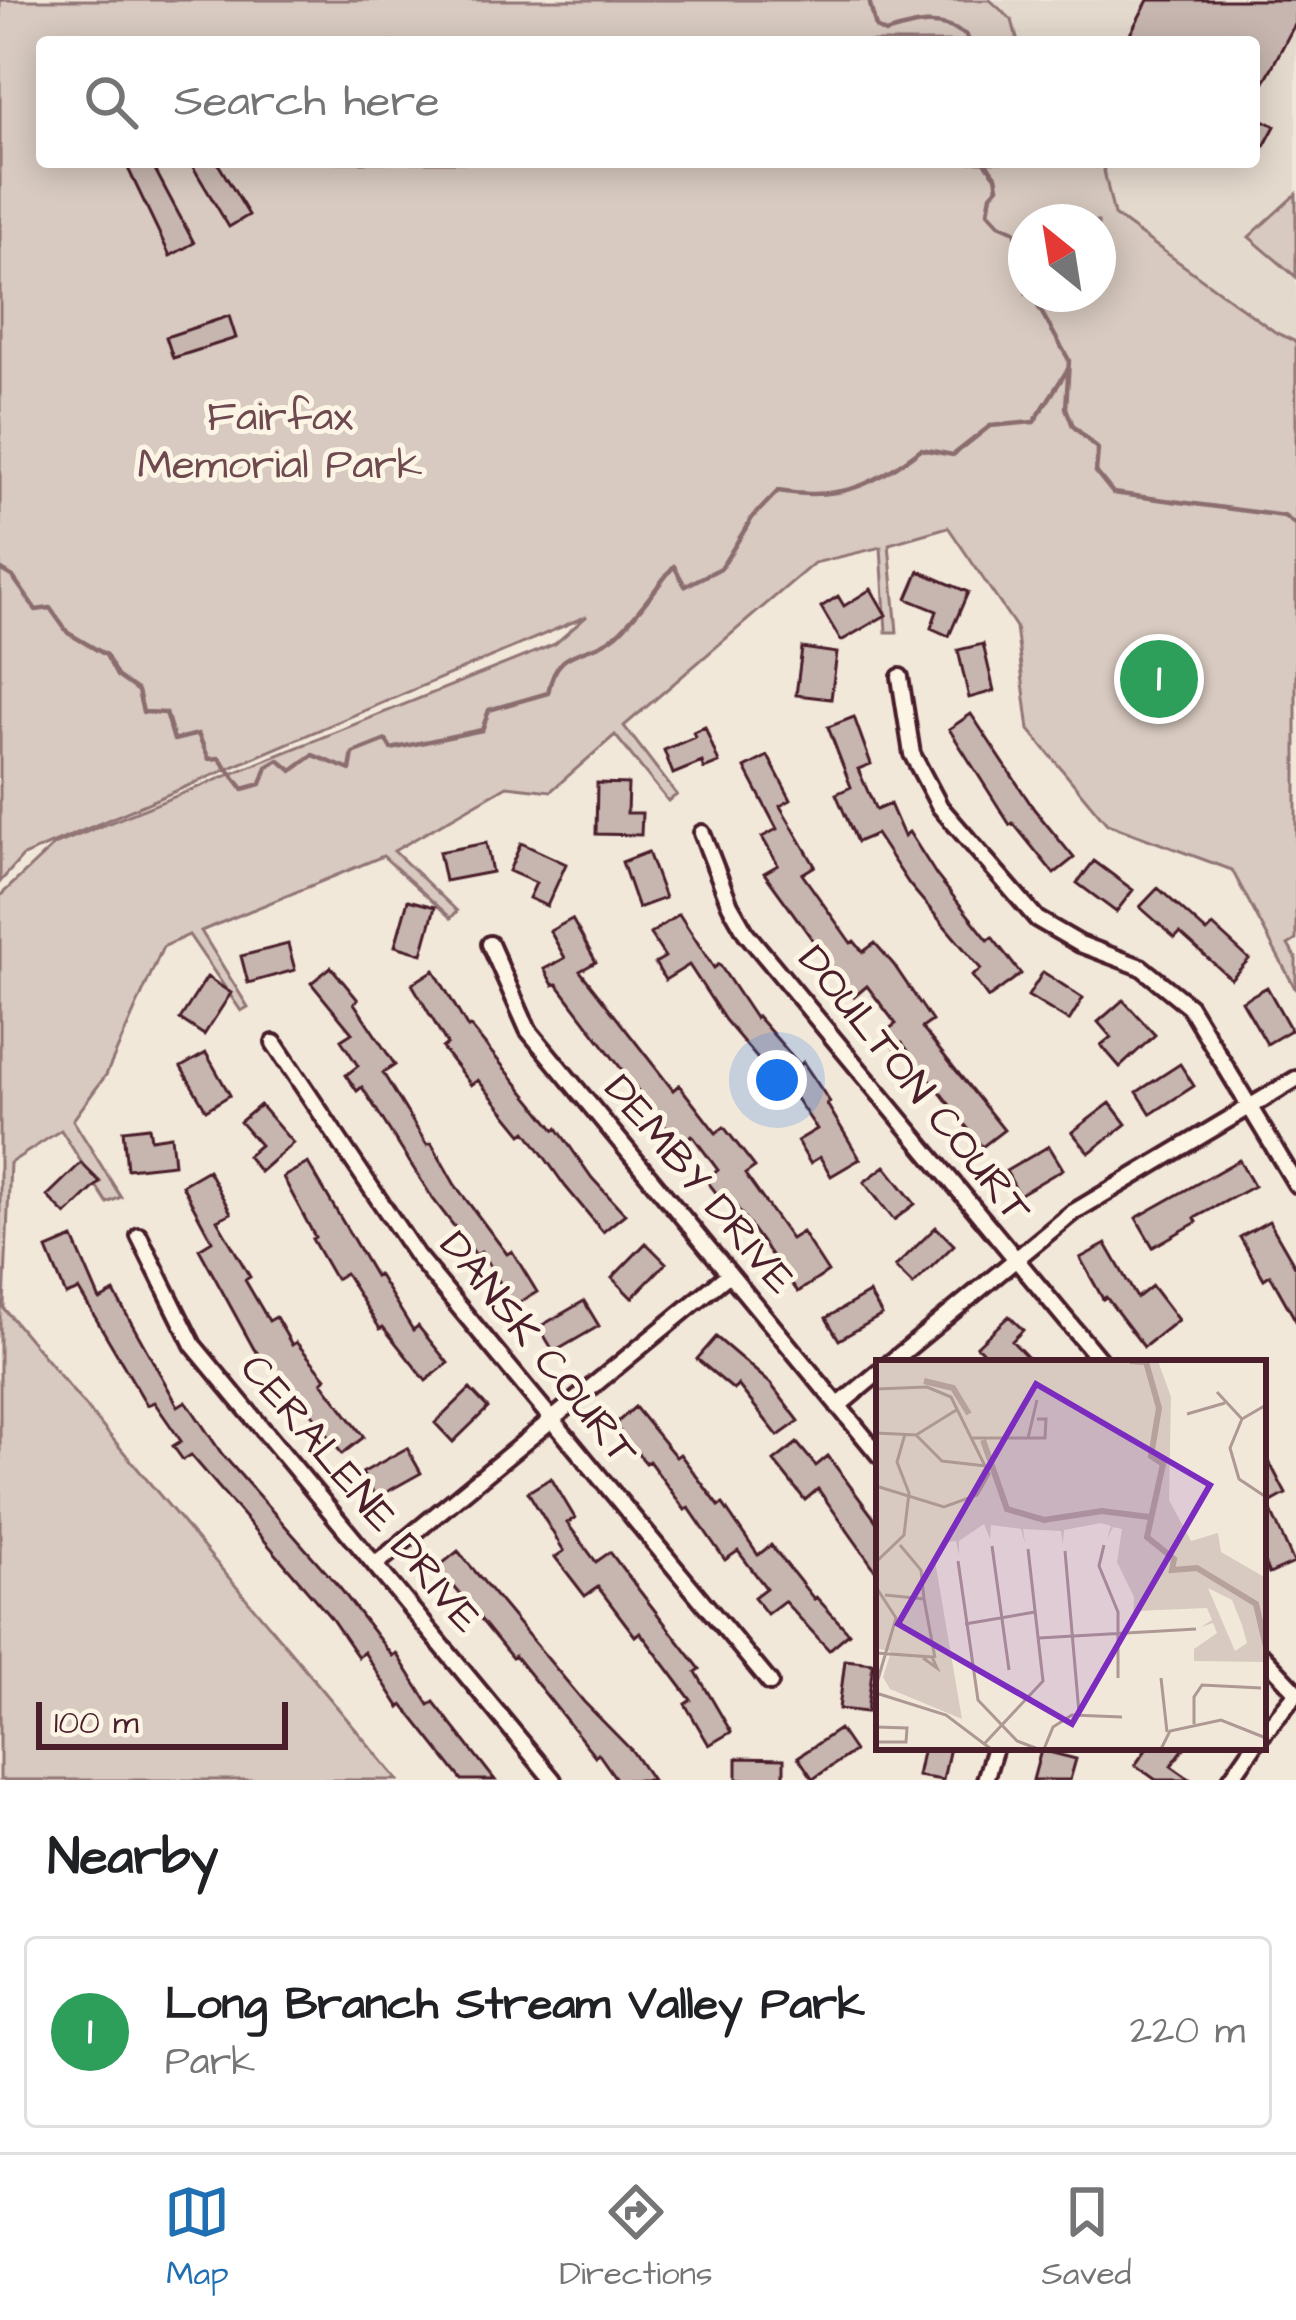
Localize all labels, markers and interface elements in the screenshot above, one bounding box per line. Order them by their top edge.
search box [36,36,1260,168]
icon: search [78,69,144,135]
text: Search here [174,71,440,133]
north arrow [1008,204,1116,312]
park label: Fairfax Memorial Park [137,389,423,495]
pin: 1 [1120,634,1198,724]
street label: DOULTON COURT [784,933,1045,1237]
your location [747,1050,807,1110]
street label: DEMBY DRIVE [590,1063,808,1307]
street label: DANSK COURT [425,1219,651,1480]
street label: CERALENE DRIVE [226,1342,494,1646]
inset map [876,1360,1266,1750]
scale bar [36,1696,288,1749]
text: 100 m [54,1700,139,1746]
text: Nearby [48,1823,218,1894]
text: Long Branch Stream Valley Park [165,1974,865,2036]
text: 1 [88,2005,93,2059]
text: 220 m [1130,2005,1245,2059]
text: Park [165,2036,255,2090]
tab: Map [164,2179,230,2297]
tab: Directions [559,2179,713,2297]
tab: Saved [1042,2179,1132,2297]

